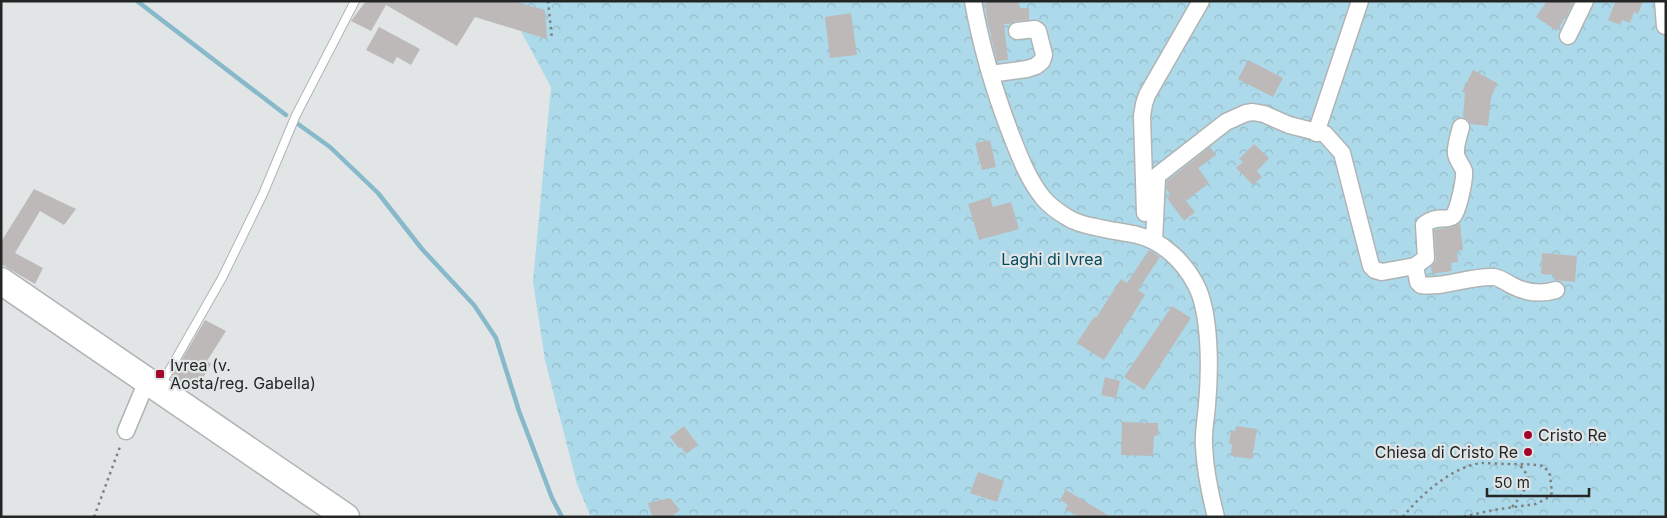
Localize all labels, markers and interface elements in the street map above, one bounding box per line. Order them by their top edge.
park label: Laghi di Ivrea [1001,249,1103,269]
place label: Ivrea (v. Aosta/reg. Gabella) [170,355,316,393]
marker: Ivrea (v. Aosta/reg. Gabella) [154,368,166,380]
place label: Cristo Re [1538,425,1607,445]
marker: Cristo Re [1522,429,1534,441]
place label: Chiesa di Cristo Re [1375,442,1518,462]
marker: Chiesa di Cristo Re [1522,446,1534,458]
scale bar [1487,466,1590,498]
text: 50 m [1494,473,1530,492]

